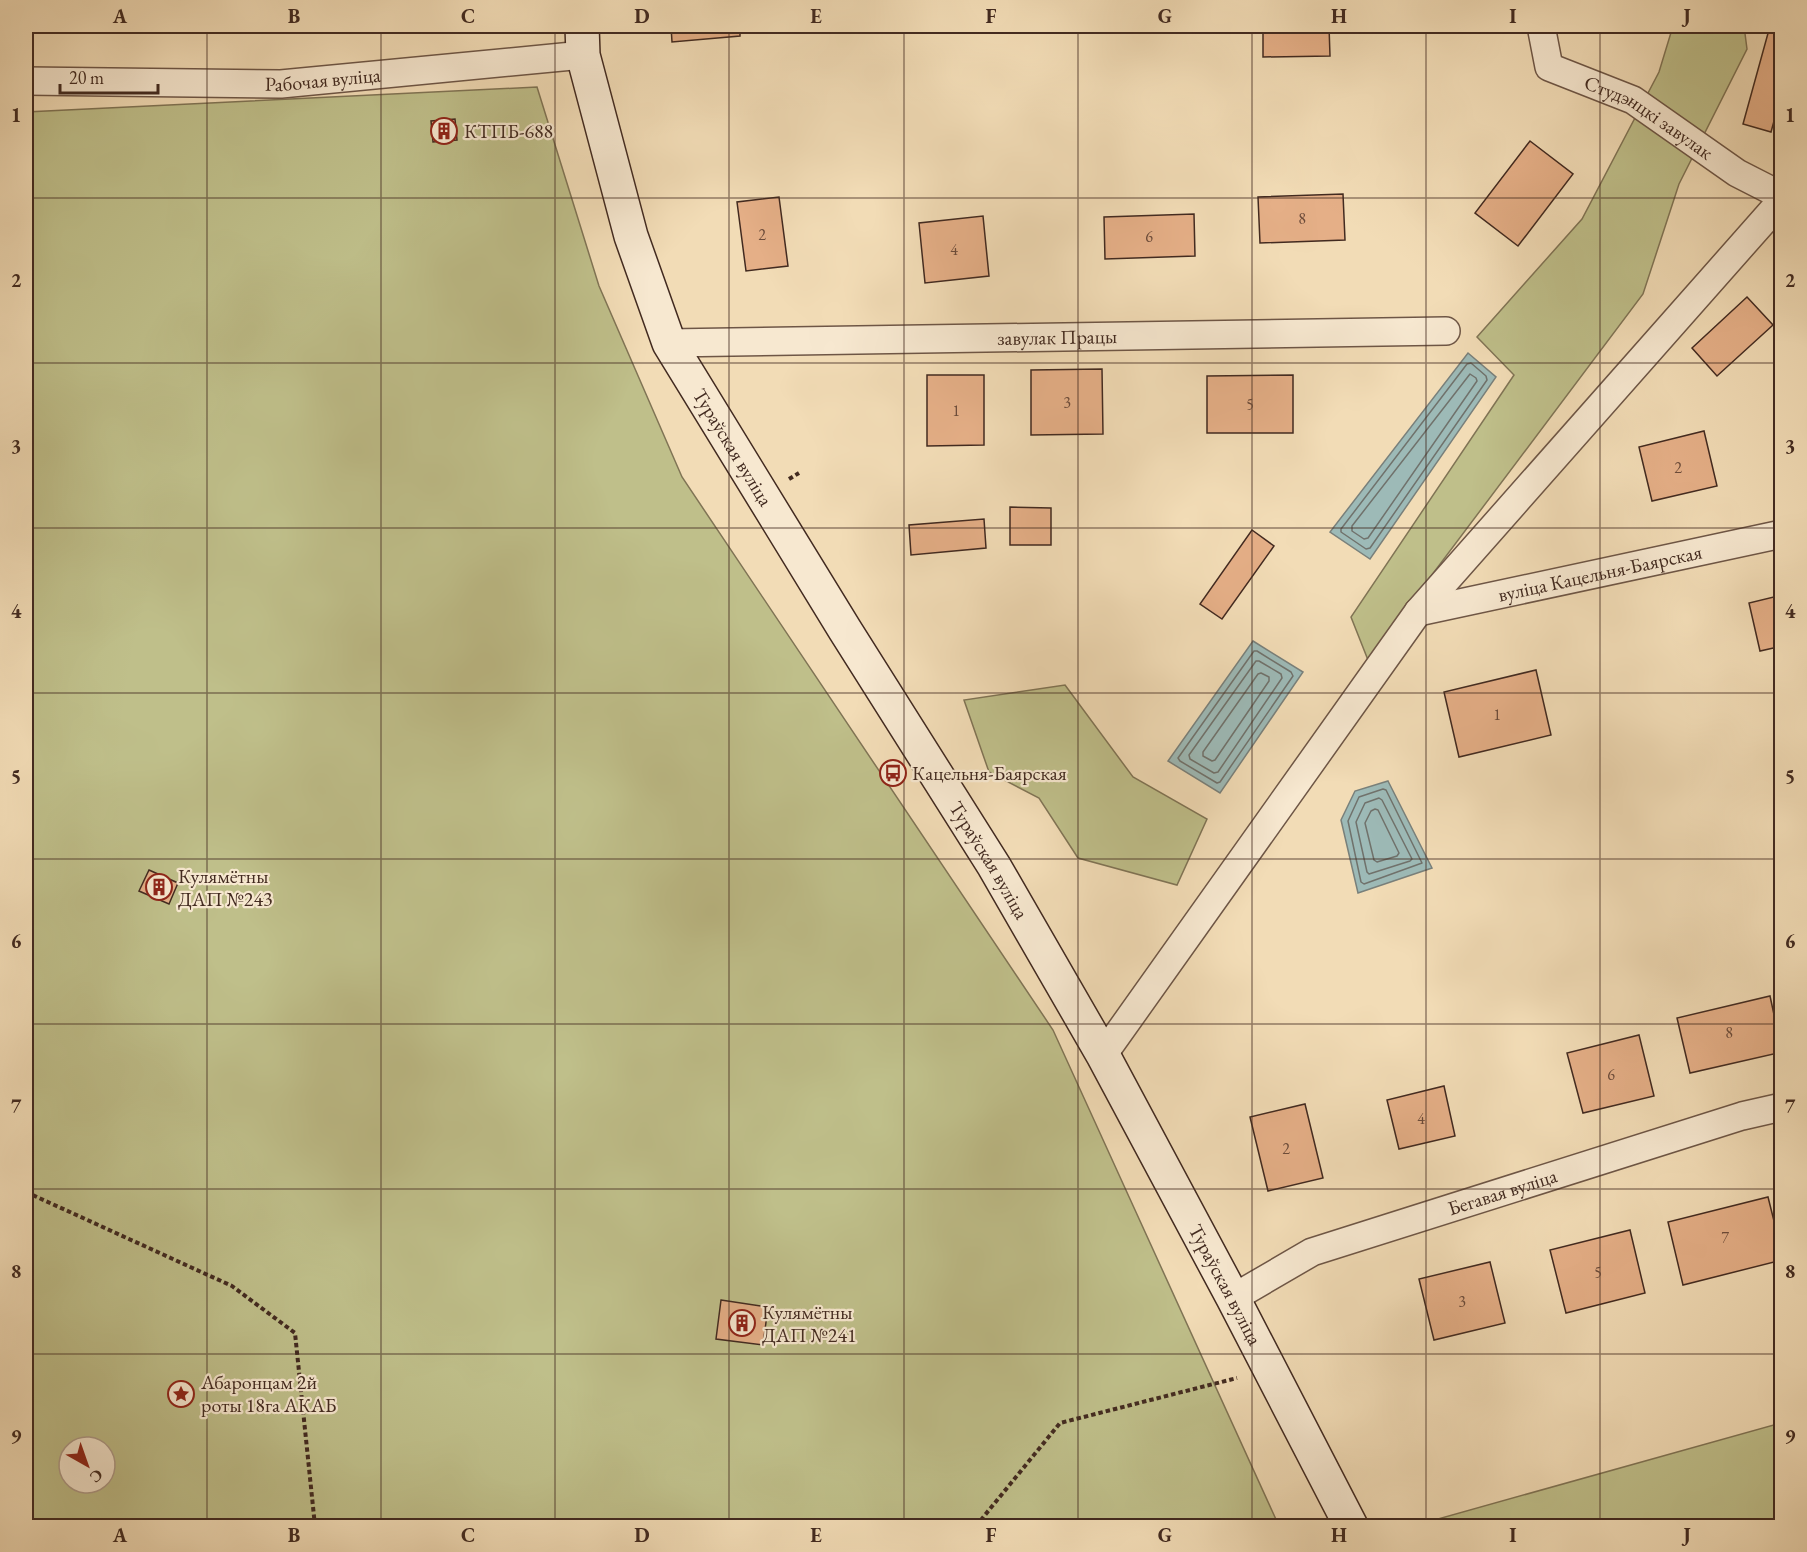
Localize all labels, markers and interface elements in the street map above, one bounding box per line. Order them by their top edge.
text: A [112,3,128,29]
text: B [288,3,300,29]
text: C [461,3,475,29]
text: D [634,3,650,29]
text: E [810,3,822,29]
text: F [986,3,997,29]
text: G [1158,3,1172,29]
text: H [1331,3,1347,29]
text: I [1509,3,1517,29]
text: J [1681,3,1691,29]
scale bar [60,57,158,95]
street label: Рабочая вуліца [265,61,382,97]
text: 20 m [69,66,104,89]
street label: Студэнцкі завулак [1581,69,1719,166]
text: 1 [11,102,21,128]
text: 1 [1785,102,1795,128]
building icon: КТПБ-688 [429,116,459,146]
place label: КТПБ-688 [464,118,553,144]
house number: 8 [1298,208,1306,229]
house number: 2 [758,224,766,245]
house number: 6 [1145,226,1153,247]
house number: 4 [950,239,958,260]
text: 2 [11,267,22,293]
text: 2 [1785,267,1796,293]
street label: завулак Працы [997,323,1117,351]
street label: Тураўская вуліца [687,383,779,511]
house number: 3 [1063,392,1071,413]
house number: 5 [1246,394,1254,415]
house number: 1 [952,400,960,421]
text: 3 [11,433,21,459]
text: 3 [1785,433,1795,459]
house number: 2 [1674,457,1682,478]
street label: вуліца Кацельня-Баярская [1495,539,1704,608]
text: 4 [11,598,22,624]
text: 4 [1785,598,1796,624]
house number: 1 [1493,704,1501,725]
bus stop icon: Кацельня-Баярская [878,758,908,788]
place label: Кацельня-Баярская [912,760,1067,786]
text: 5 [11,763,21,789]
text: 5 [1785,763,1795,789]
street label: Тураўская вуліца [943,796,1035,924]
place label: Кулямётны ДАП №243 [178,863,273,912]
building icon: Кулямётны ДАП №243 [144,872,174,902]
text: 6 [11,928,22,954]
text: 6 [1785,928,1796,954]
house number: 8 [1725,1022,1733,1043]
house number: 6 [1607,1064,1615,1085]
text: 7 [11,1093,22,1119]
text: 7 [1785,1093,1796,1119]
house number: 4 [1417,1108,1425,1129]
house number: 2 [1282,1138,1290,1159]
street label: Бегавая вуліца [1444,1162,1560,1221]
street label: Тураўская вуліца [1183,1219,1268,1350]
house number: 7 [1721,1227,1729,1248]
text: 8 [11,1258,21,1284]
text: 8 [1785,1258,1795,1284]
house number: 5 [1594,1262,1602,1283]
house number: 3 [1458,1291,1466,1312]
place label: Кулямётны ДАП №241 [762,1299,857,1348]
building icon: Кулямётны ДАП №241 [727,1308,757,1338]
place label: Абаронцам 2й роты 18га АКАБ [200,1369,337,1418]
place icon: Абаронцам 2й роты 18га АКАБ [166,1379,196,1409]
text: 9 [11,1423,22,1449]
text: 9 [1785,1423,1796,1449]
north arrow [57,1435,117,1495]
text: С [85,1464,107,1488]
text: A [112,1522,128,1548]
text: B [288,1522,300,1548]
text: C [461,1522,475,1548]
text: D [634,1522,650,1548]
text: E [810,1522,822,1548]
text: F [986,1522,997,1548]
text: G [1158,1522,1172,1548]
text: H [1331,1522,1347,1548]
text: I [1509,1522,1517,1548]
text: J [1681,1522,1691,1548]

